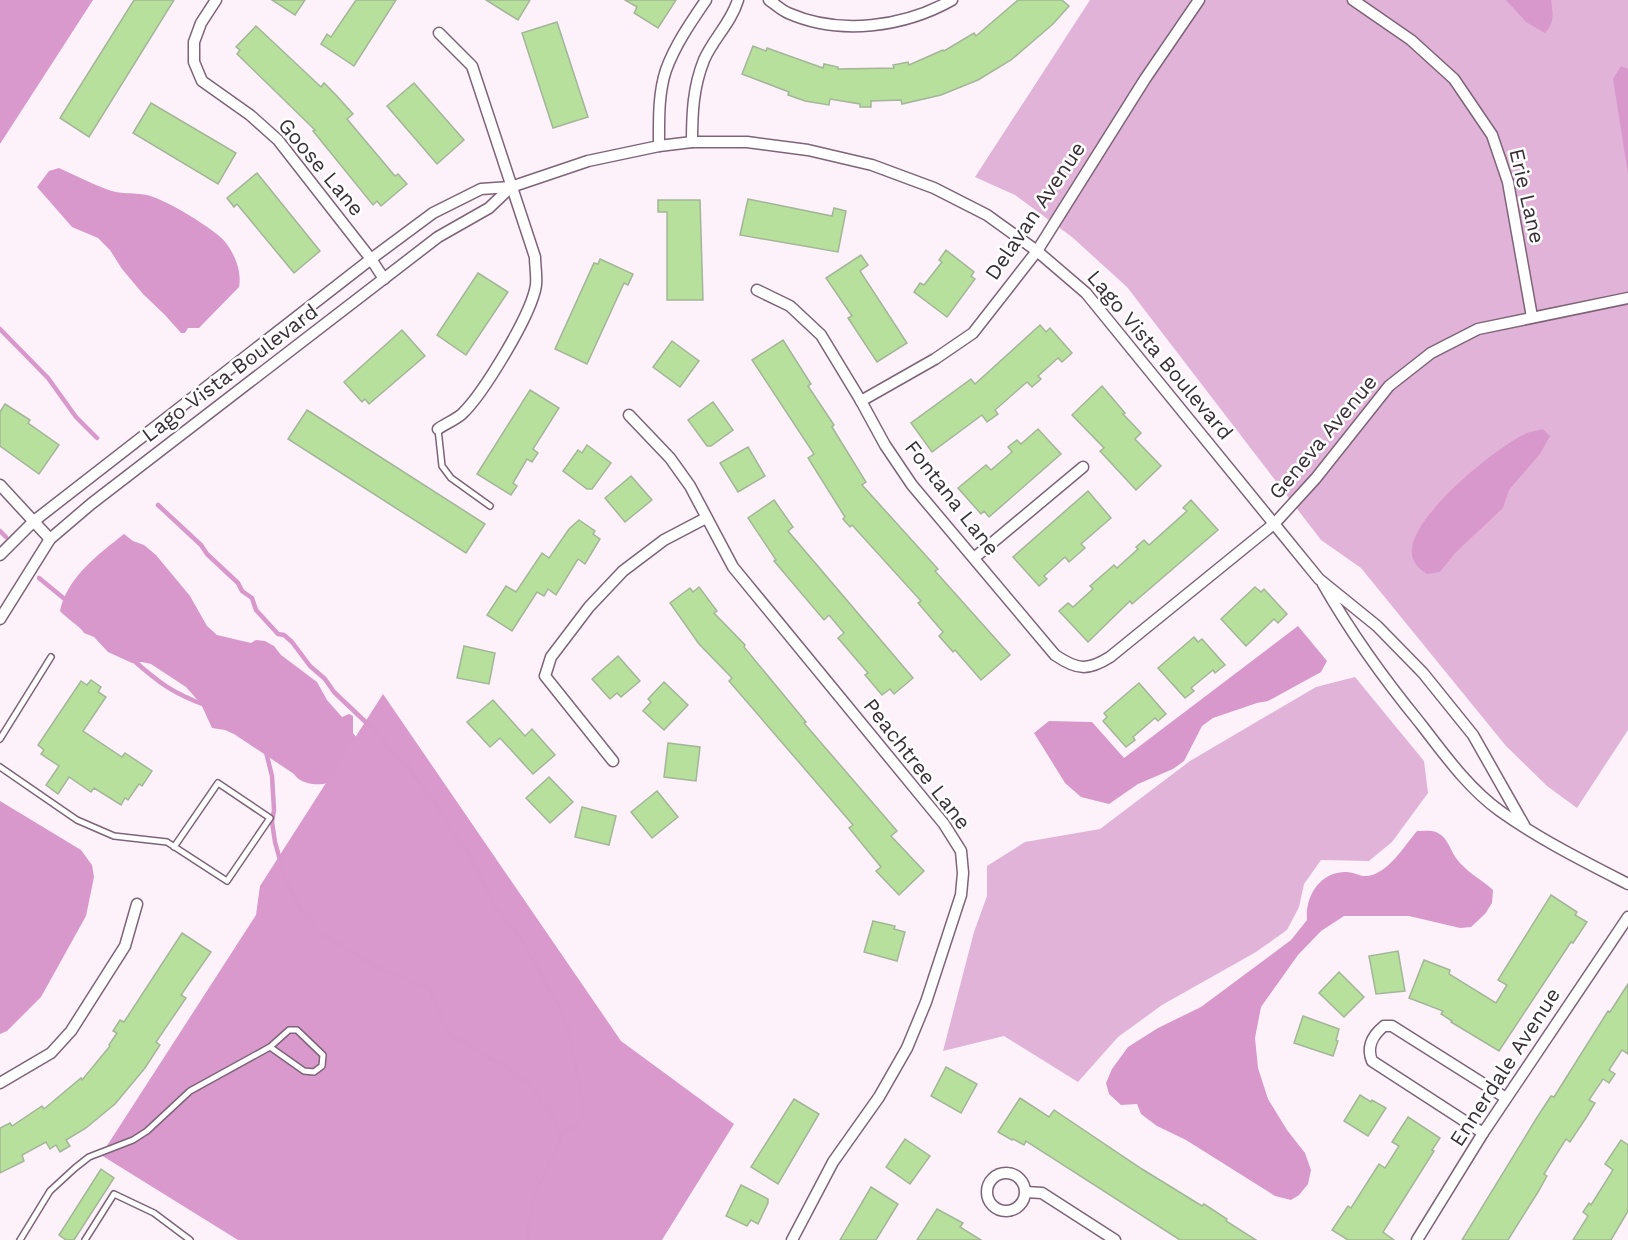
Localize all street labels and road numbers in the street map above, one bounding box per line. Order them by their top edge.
street label: Goose Lane [273,113,370,221]
street label: Delavan Avenue [979,137,1090,285]
street label: Erie Lane [1504,146,1551,246]
street label: Lago Vista Boulevard [1082,265,1239,445]
street label: Lago Vista Boulevard [137,298,323,447]
street label: Geneva Avenue [1263,369,1382,504]
street label: Fontana Lane [900,435,1005,560]
street label: Peachtree Lane [859,693,976,834]
street label: Ennerdale Avenue [1444,983,1565,1151]

